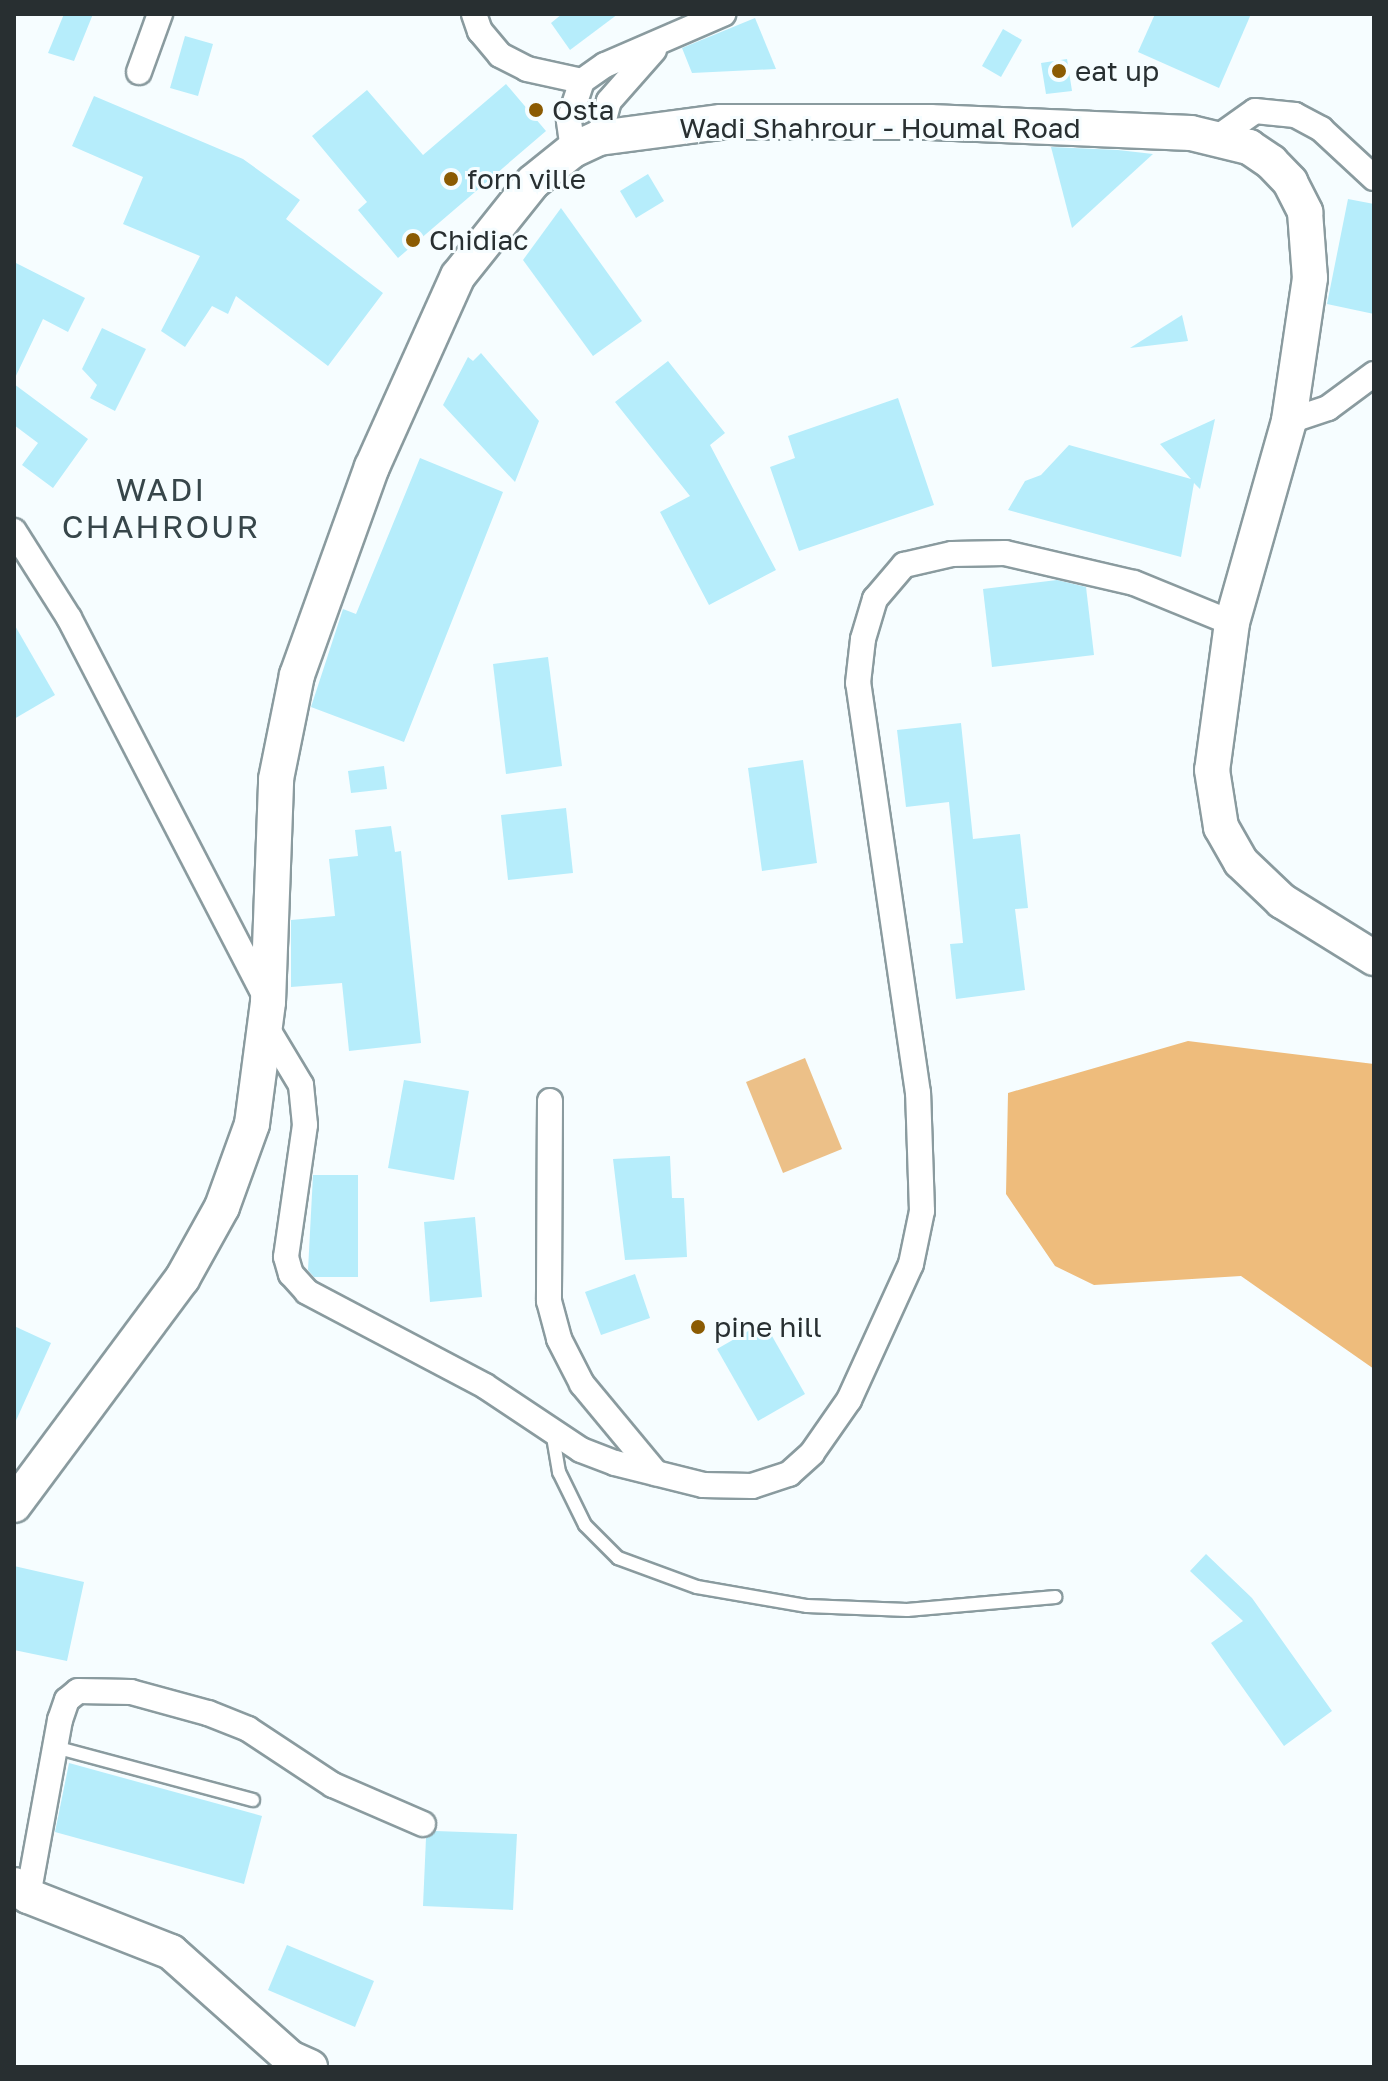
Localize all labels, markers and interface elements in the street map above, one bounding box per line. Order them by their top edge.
place label: eat up [1075,54,1159,88]
marker: eat up [1050,62,1068,80]
place label: Osta [552,93,615,127]
marker: Osta [527,101,545,119]
street label: Wadi Shahrour - Houmal Road [679,111,1081,145]
place label: forn ville [467,162,586,196]
marker: forn ville [442,170,460,188]
place label: Chidiac [429,223,529,257]
marker: Chidiac [404,231,422,249]
district label: WADI CHAHROUR [62,471,260,546]
place label: pine hill [714,1310,822,1344]
marker: pine hill [689,1318,707,1336]

